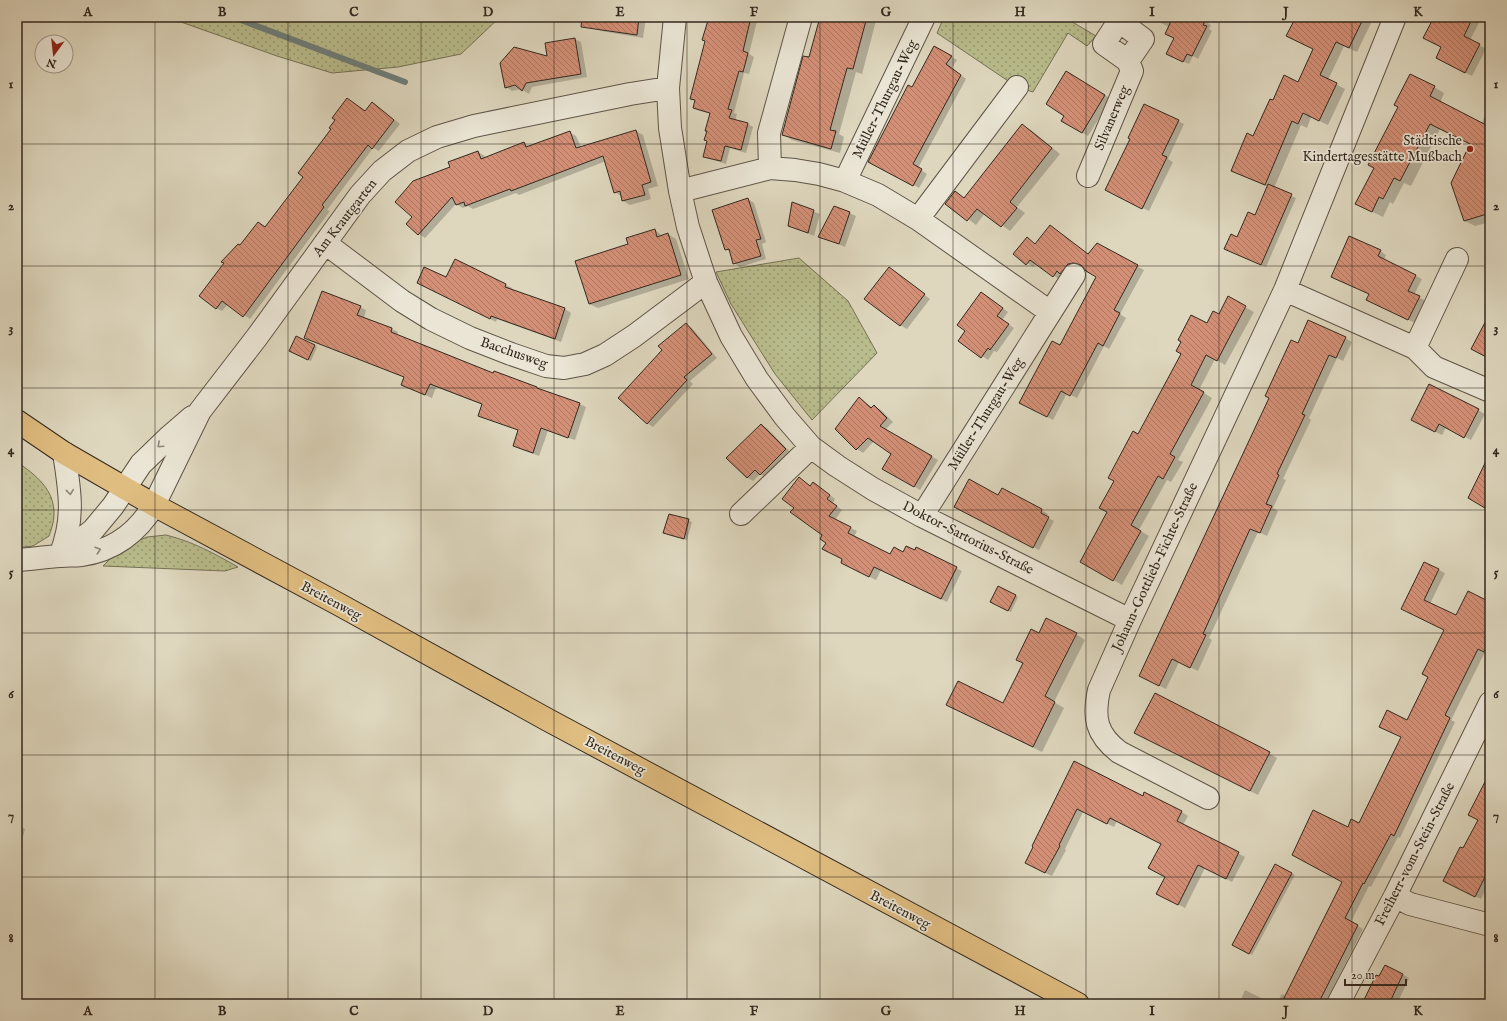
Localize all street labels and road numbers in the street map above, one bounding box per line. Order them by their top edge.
street label: Müller-Thurgau-Weg [848,36,922,161]
street label: Silvanerweg [1090,82,1134,153]
street label: Am Krautgarten [308,175,381,261]
street label: Bacchusweg [478,333,550,373]
street label: Müller-Thurgau-Weg [944,354,1028,474]
street label: Johann-Gottlieb-Fichte-Straße [1107,479,1202,656]
street label: Doktor-Sartorius-Straße [899,497,1037,579]
street label: Breitenweg [298,578,365,625]
street label: Breitenweg [582,733,649,780]
street label: Freiherr-vom-Stein-Straße [1371,779,1459,929]
street label: Breitenweg [867,887,934,934]

